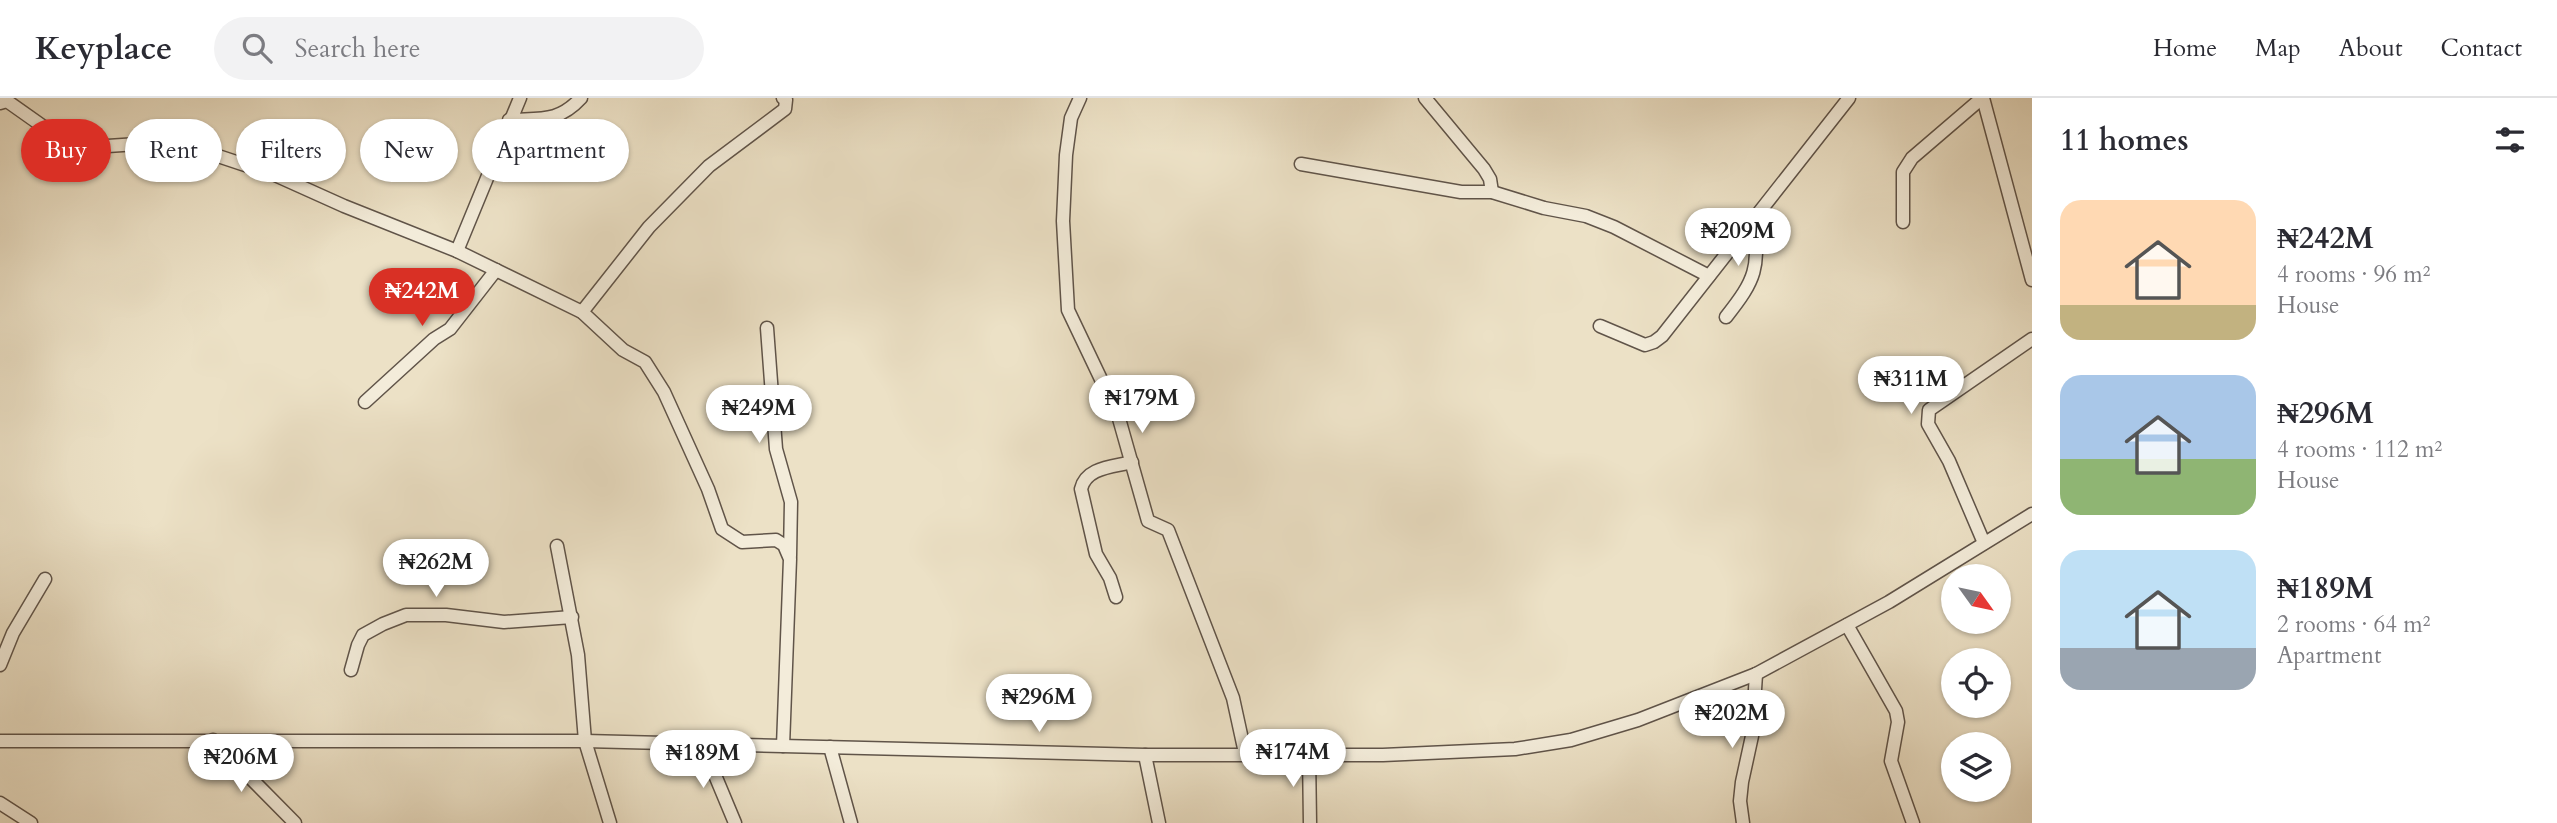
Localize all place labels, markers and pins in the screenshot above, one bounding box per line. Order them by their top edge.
pin: ₦209M [1689,208,1787,268]
pin: ₦242M [373,268,471,328]
pin: ₦311M [1862,356,1960,416]
pin: ₦179M [1093,376,1191,435]
pin: ₦249M [710,386,808,445]
pin: ₦262M [387,540,485,599]
pin: ₦296M [990,674,1088,734]
pin: ₦202M [1683,690,1781,750]
pin: ₦189M [654,730,752,790]
pin: ₦174M [1244,730,1342,789]
pin: ₦206M [192,734,290,794]

